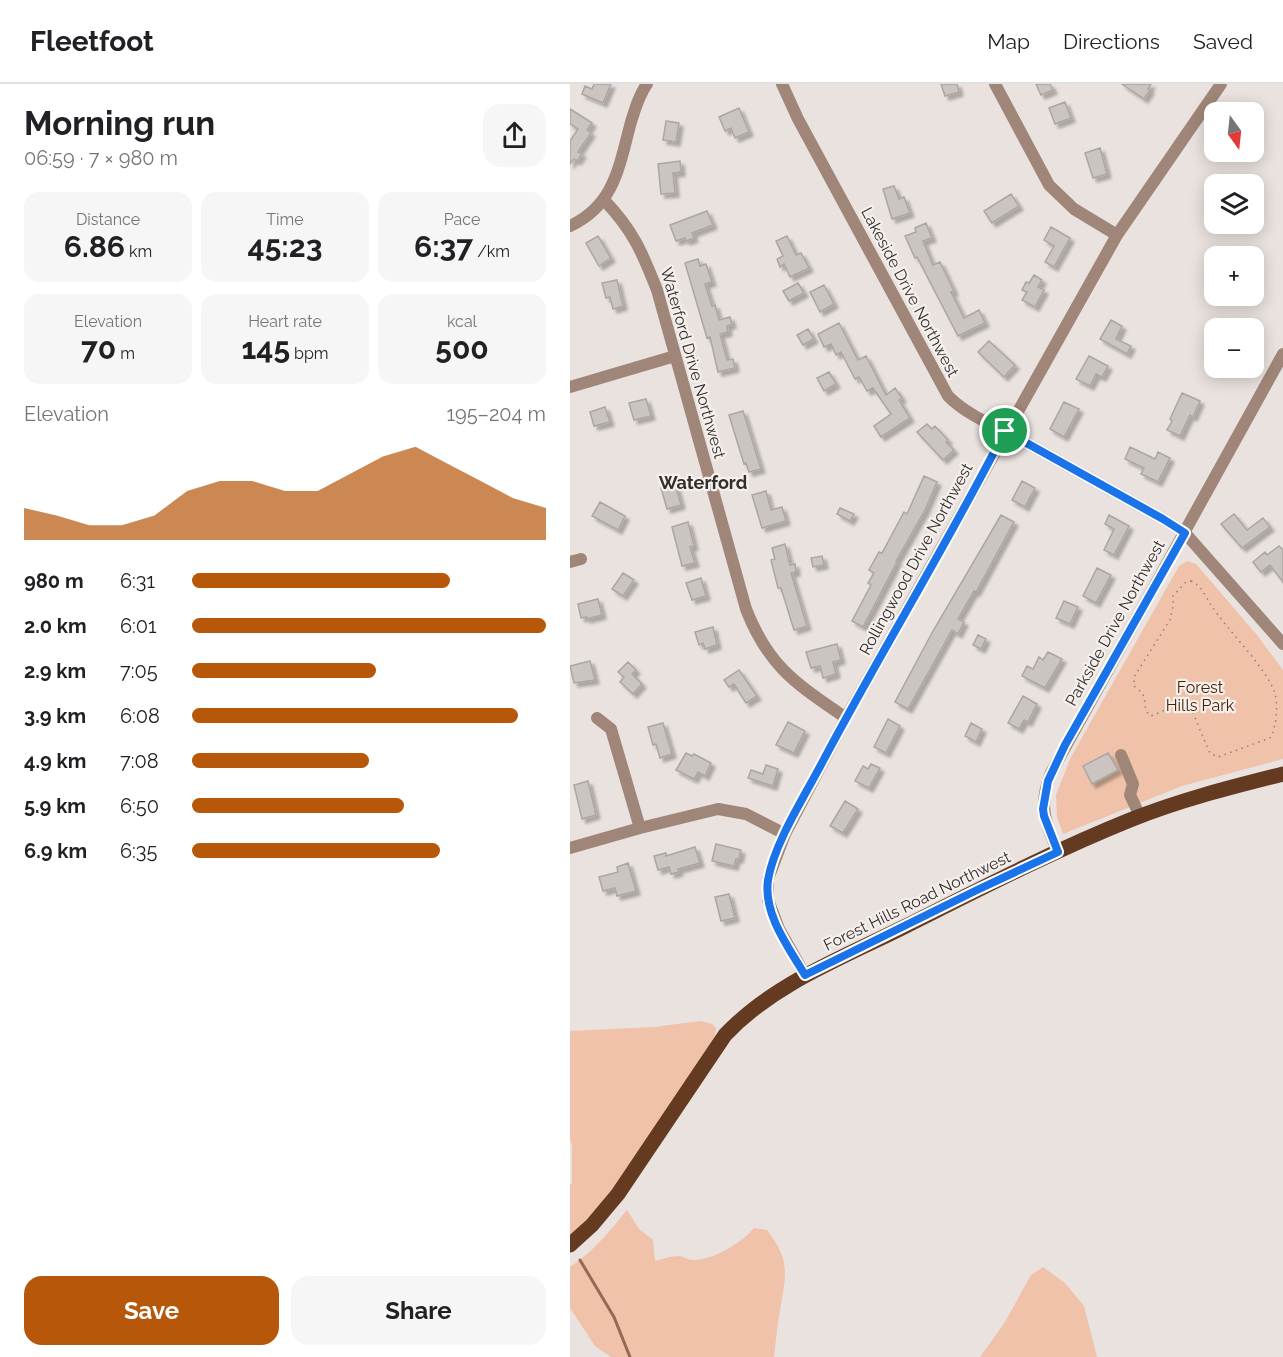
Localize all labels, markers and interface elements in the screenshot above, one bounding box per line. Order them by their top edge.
text: Fleetfoot [30,25,154,58]
text: Map [987,29,1030,54]
text: Directions [1063,29,1160,54]
text: Saved [1193,29,1253,54]
north arrow [1204,102,1264,162]
map controls [1204,102,1264,378]
text: Morning run [24,104,215,143]
button: share [483,104,546,167]
text: 06:59 · 7 × 980 m [24,146,178,170]
button: layers [1204,174,1264,234]
street label: Lakeside Drive Northwest [857,204,963,381]
text: Distance [76,210,140,229]
text: Time [266,210,304,229]
text: Pace [444,210,480,229]
text: 6.86 [64,229,125,264]
text: 45:23 [248,229,322,264]
text: 6:37 [414,229,473,264]
text: km [125,242,152,261]
text: /km [473,242,510,261]
button: + [1204,246,1264,306]
street label: Waterford Drive Northwest [657,265,730,461]
text: Elevation [74,312,142,331]
text: Heart rate [248,312,322,331]
text: kcal [447,312,477,331]
button: − [1204,318,1264,378]
text: 70 [81,331,116,366]
text: 145 [241,331,290,366]
text: 500 [435,331,489,366]
text: m [116,344,135,363]
text: bpm [290,344,329,363]
text: Elevation [24,402,109,426]
text: 195–204 m [447,402,546,426]
pin [979,405,1030,456]
icon: arrive [988,414,1021,447]
street label: Rollingwood Drive Northwest [855,459,977,658]
district label: Waterford [659,472,747,493]
street label: Parkside Drive Northwest [1061,536,1169,709]
text: 980 m [24,569,84,593]
text: 6:31 [120,569,155,593]
text: 2.0 km [24,614,87,638]
text: 6:01 [120,614,157,638]
text: 2.9 km [24,659,86,683]
text: 7:05 [120,659,158,683]
park label: Forest Hills Park [1166,678,1235,715]
text: 3.9 km [24,704,86,728]
text: 6:08 [120,704,160,728]
text: 4.9 km [24,749,86,773]
text: 7:08 [120,749,159,773]
text: 5.9 km [24,794,86,818]
text: 6:50 [120,794,159,818]
text: 6.9 km [24,839,87,863]
text: 6:35 [120,839,157,863]
street label: Forest Hills Road Northwest [820,847,1014,955]
button: Save [24,1276,279,1345]
button: Share [291,1276,546,1345]

